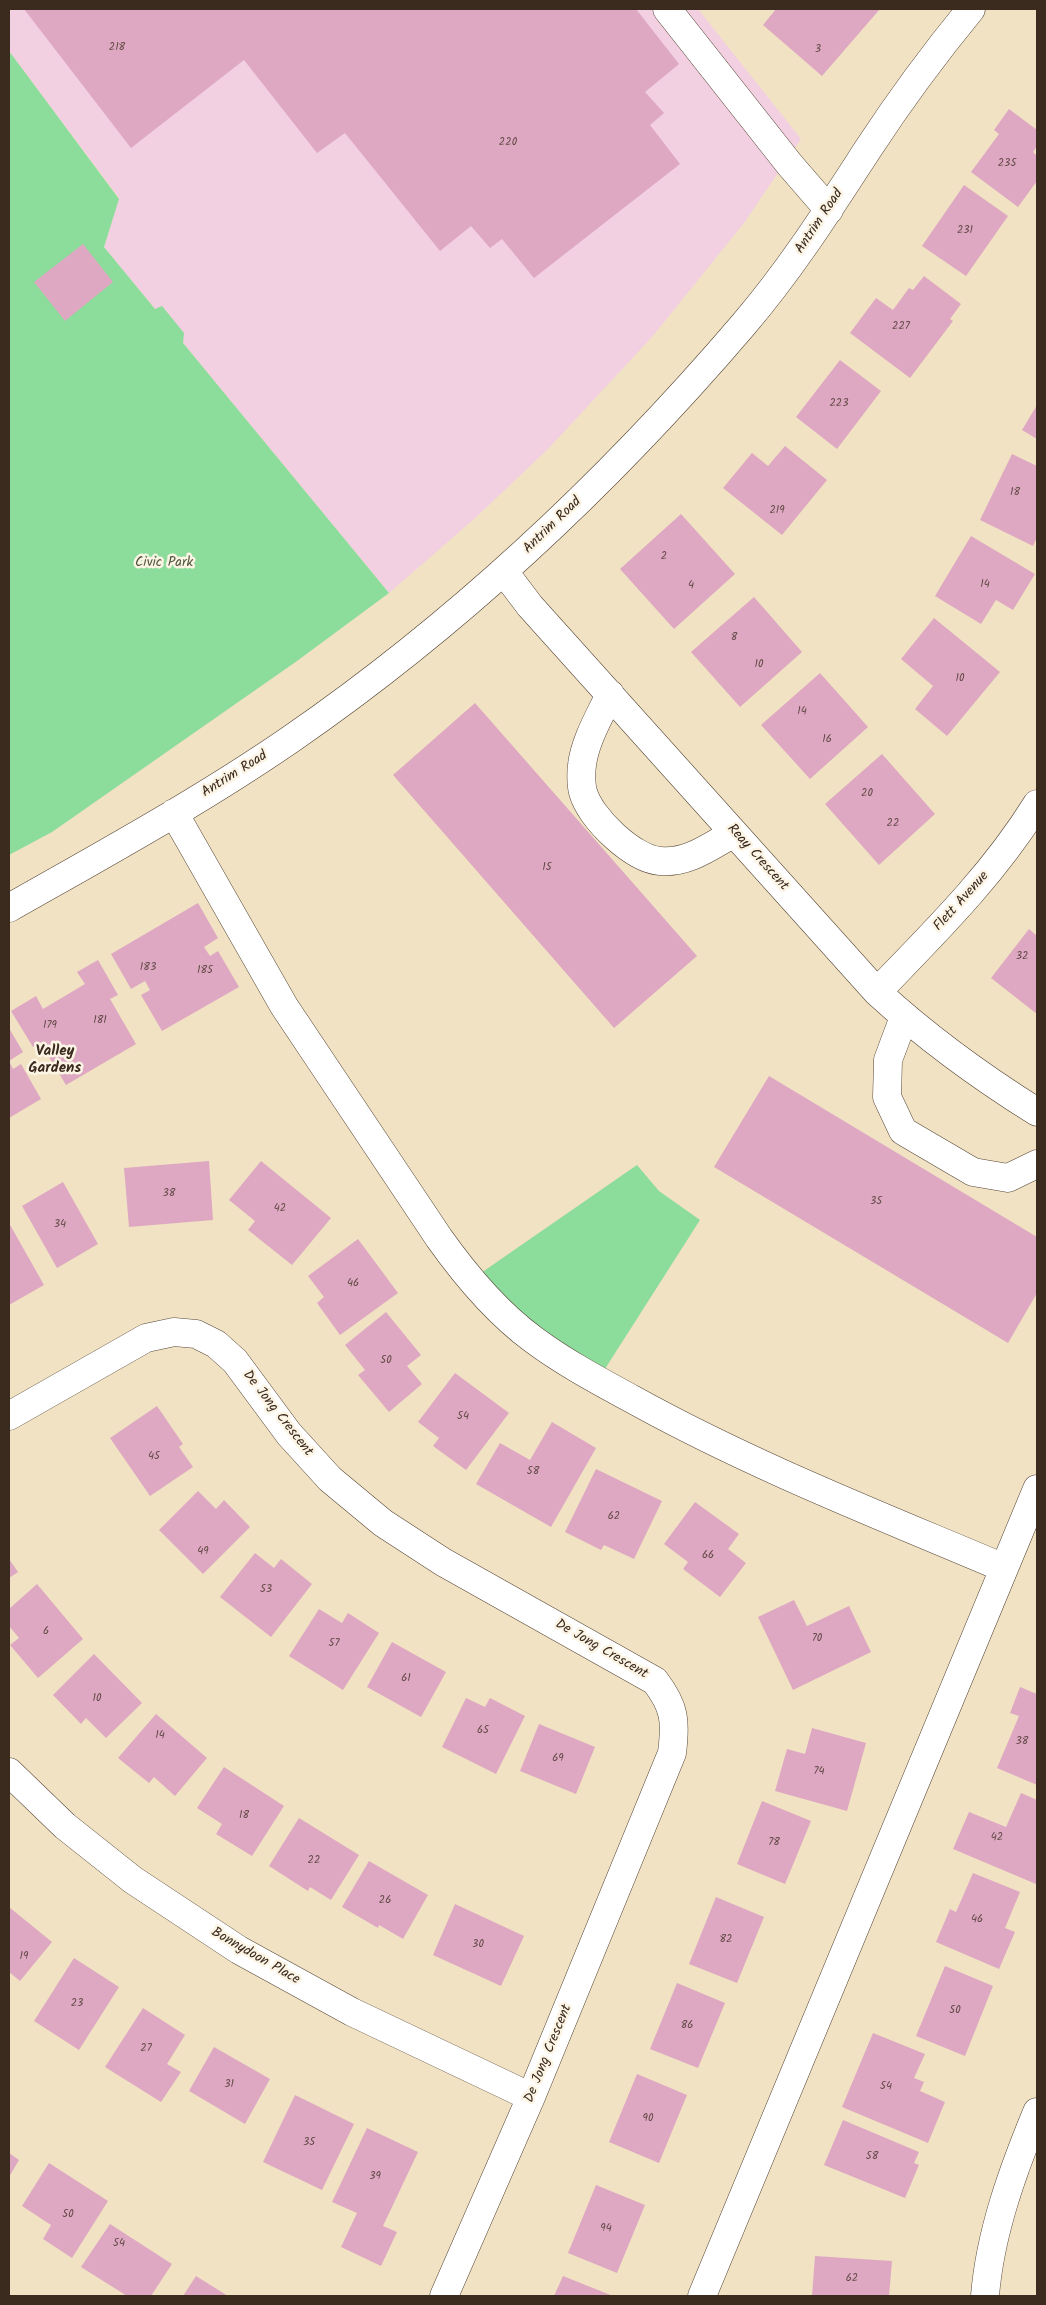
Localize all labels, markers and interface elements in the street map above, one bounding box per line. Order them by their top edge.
house number: 218 [109,41,125,55]
house number: 3 [815,43,821,57]
house number: 220 [499,136,517,150]
house number: 235 [998,157,1016,171]
street label: Antrim Road [792,187,848,257]
house number: 231 [957,224,973,238]
house number: 227 [892,320,910,334]
house number: 223 [829,397,849,411]
house number: 18 [1010,486,1020,500]
street label: Antrim Road [520,494,586,558]
house number: 219 [769,504,785,518]
house number: 2 [661,550,667,564]
park label: Civic Park [135,556,193,572]
house number: 14 [980,578,990,592]
house number: 4 [688,579,694,593]
house number: 8 [731,631,737,645]
house number: 10 [755,658,763,672]
house number: 10 [956,672,964,686]
house number: 14 [797,705,807,719]
house number: 16 [822,733,832,747]
street label: Antrim Road [199,748,271,802]
house number: 20 [861,787,873,801]
house number: 22 [887,817,899,831]
street label: Reay Crescent [723,821,791,895]
house number: 15 [542,861,552,875]
street label: Flett Avenue [931,869,993,935]
house number: 32 [1016,950,1028,964]
house number: 183 [140,961,156,975]
house number: 185 [197,964,213,978]
house number: 181 [93,1014,107,1028]
house number: 179 [43,1019,57,1033]
district label: Valley Gardens [29,1043,81,1078]
house number: 38 [163,1187,175,1201]
house number: 35 [870,1195,882,1209]
house number: 42 [274,1202,286,1216]
house number: 34 [54,1218,66,1232]
house number: 46 [347,1277,359,1291]
house number: 50 [380,1354,392,1368]
street label: De Jong Crescent [238,1368,316,1460]
house number: 54 [457,1410,469,1424]
house number: 45 [148,1450,160,1464]
house number: 58 [527,1465,539,1479]
house number: 62 [608,1510,620,1524]
house number: 49 [197,1545,209,1559]
house number: 66 [702,1549,714,1563]
house number: 53 [260,1583,272,1597]
street label: De Jong Crescent [552,1617,650,1683]
house number: 6 [43,1625,49,1639]
house number: 70 [812,1632,822,1646]
house number: 57 [329,1637,339,1651]
house number: 61 [401,1672,411,1686]
house number: 10 [93,1692,101,1706]
house number: 65 [477,1724,489,1738]
house number: 14 [155,1729,165,1743]
house number: 38 [1016,1735,1028,1749]
house number: 69 [552,1752,564,1766]
house number: 74 [813,1765,825,1779]
house number: 18 [239,1809,249,1823]
house number: 42 [991,1831,1003,1845]
house number: 78 [768,1836,780,1850]
house number: 22 [308,1854,320,1868]
house number: 26 [379,1894,391,1908]
house number: 46 [971,1913,983,1927]
street label: Bonnydoon Place [208,1925,302,1989]
house number: 82 [719,1933,733,1947]
house number: 30 [472,1938,484,1952]
house number: 19 [20,1950,28,1964]
house number: 23 [71,1997,83,2011]
street label: De Jong Crescent [522,2003,576,2105]
house number: 50 [949,2004,961,2018]
house number: 86 [681,2019,693,2033]
house number: 27 [140,2042,152,2056]
house number: 31 [224,2078,234,2092]
house number: 54 [880,2080,892,2094]
house number: 90 [643,2112,653,2126]
house number: 35 [303,2136,315,2150]
house number: 58 [866,2150,878,2164]
house number: 39 [369,2170,381,2184]
house number: 50 [62,2208,74,2222]
house number: 94 [600,2222,612,2236]
house number: 54 [113,2237,125,2251]
house number: 62 [846,2272,858,2286]

